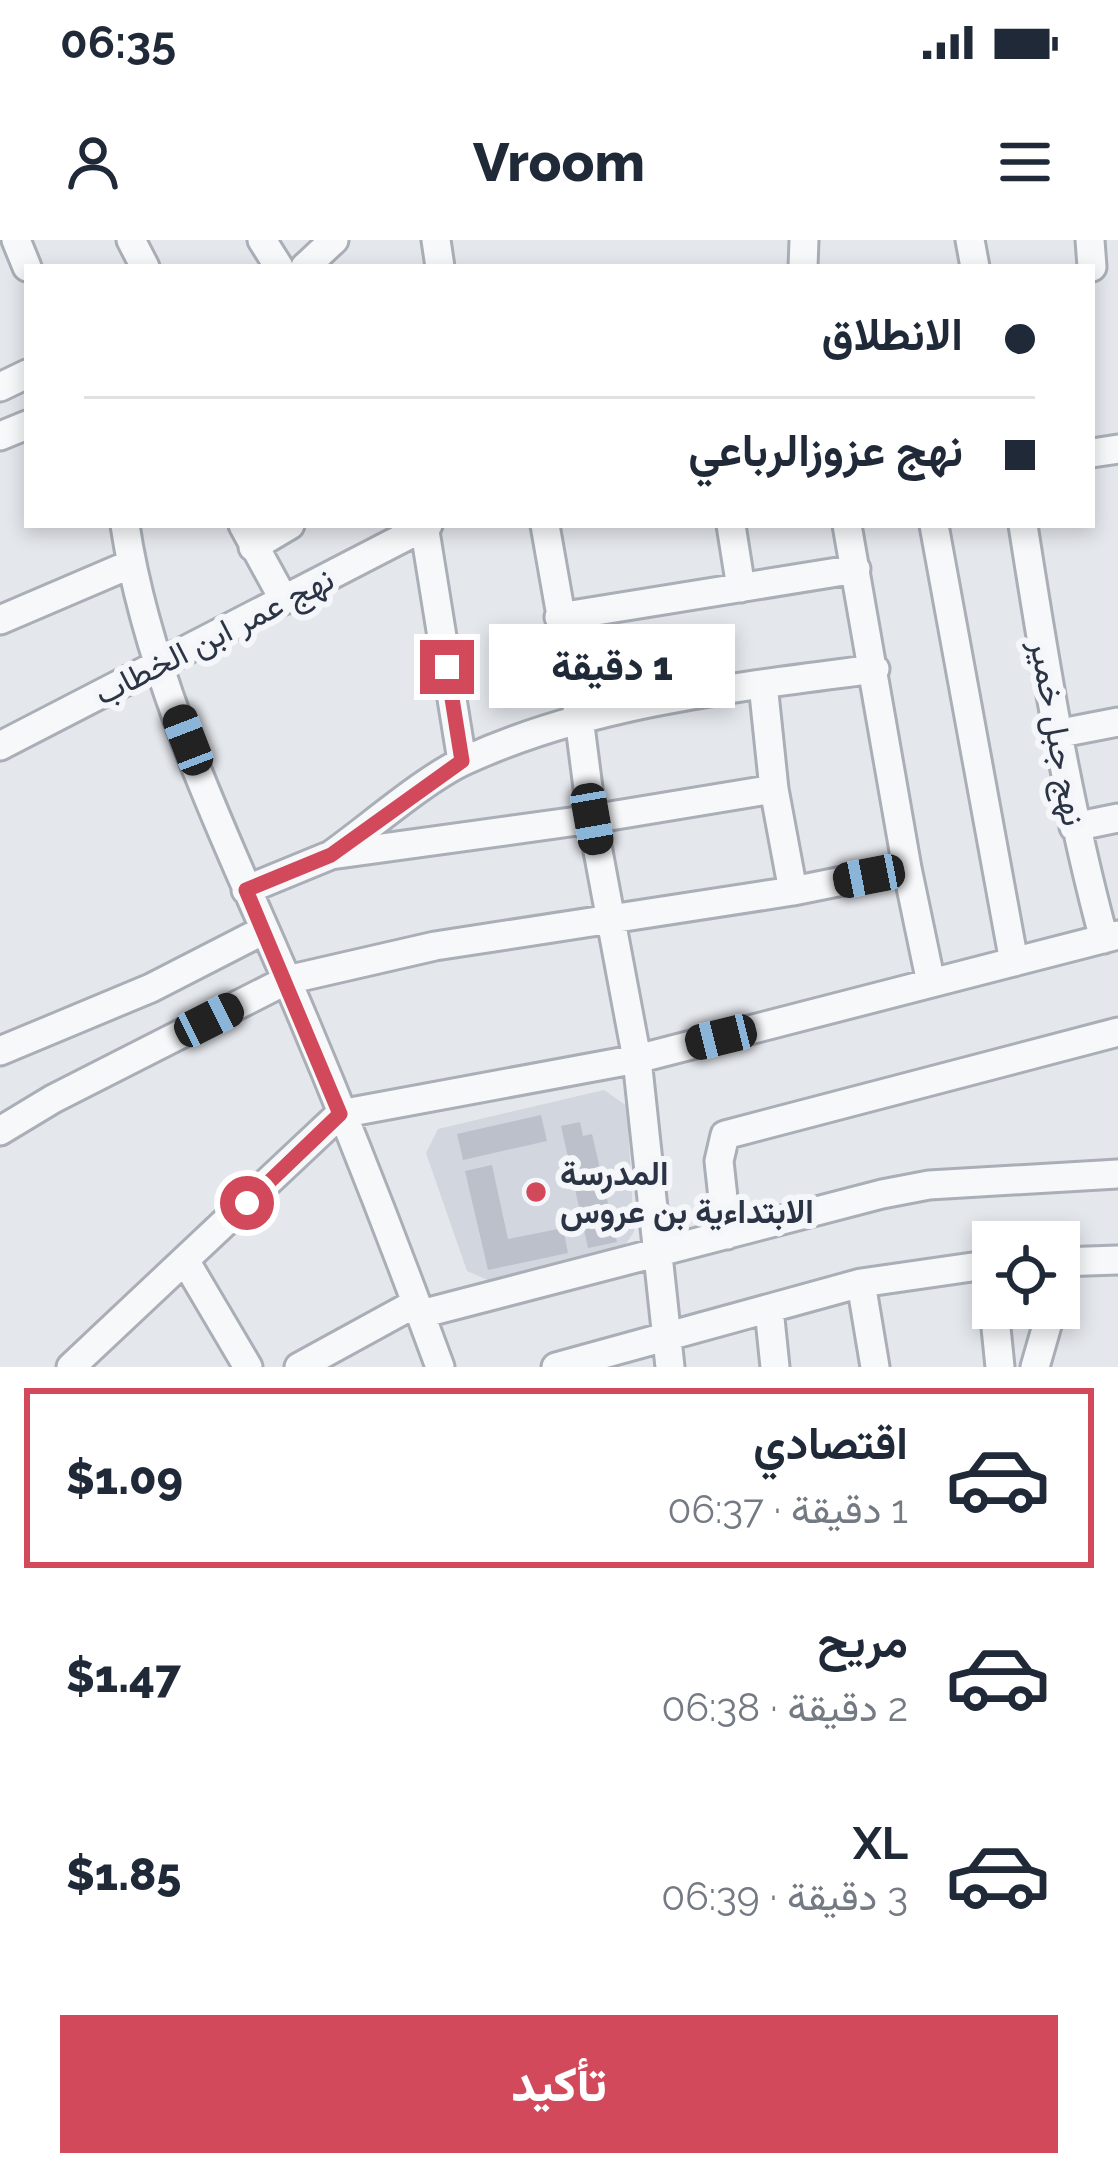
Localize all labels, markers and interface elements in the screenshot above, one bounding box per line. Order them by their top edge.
text: 06:35 [60,16,176,69]
icon: person [60,129,126,195]
icon: menu [992,129,1058,195]
text: Vroom [473,130,645,194]
text: الانطلاق [822,308,963,361]
text: نهج عزوزالرباعي [688,424,963,477]
street label: نهج عمر ابن الخطاب [88,559,342,716]
callout: 1 دقيقة [489,625,735,709]
street label: نهج جبل خمير [1019,636,1094,829]
route end [420,640,474,694]
text: 1 دقيقة [551,643,673,689]
car [158,700,218,780]
car [568,780,616,858]
car [830,851,908,901]
car [169,988,249,1052]
car [682,1011,760,1063]
place label: المدرسة الابتداءية بن عروس [560,1154,814,1232]
route start [220,1176,274,1230]
marker: المدرسة الابتداءية بن عروس [523,1179,549,1205]
map controls [972,1221,1080,1329]
button: locate [972,1221,1080,1329]
text: اقتصادي [753,1417,908,1470]
icon: car [944,1424,1052,1532]
text: $1.09 [66,1452,183,1505]
text: 1 دقيقة · 06:37 [668,1486,908,1532]
text: مريح [817,1615,908,1668]
icon: car [944,1622,1052,1730]
text: $1.47 [66,1650,181,1703]
text: 2 دقيقة · 06:38 [662,1684,908,1730]
text: XL [853,1817,908,1870]
icon: car [944,1820,1052,1928]
text: $1.85 [66,1848,181,1901]
text: 3 دقيقة · 06:39 [661,1873,908,1919]
button: تأكيد [60,2015,1058,2153]

